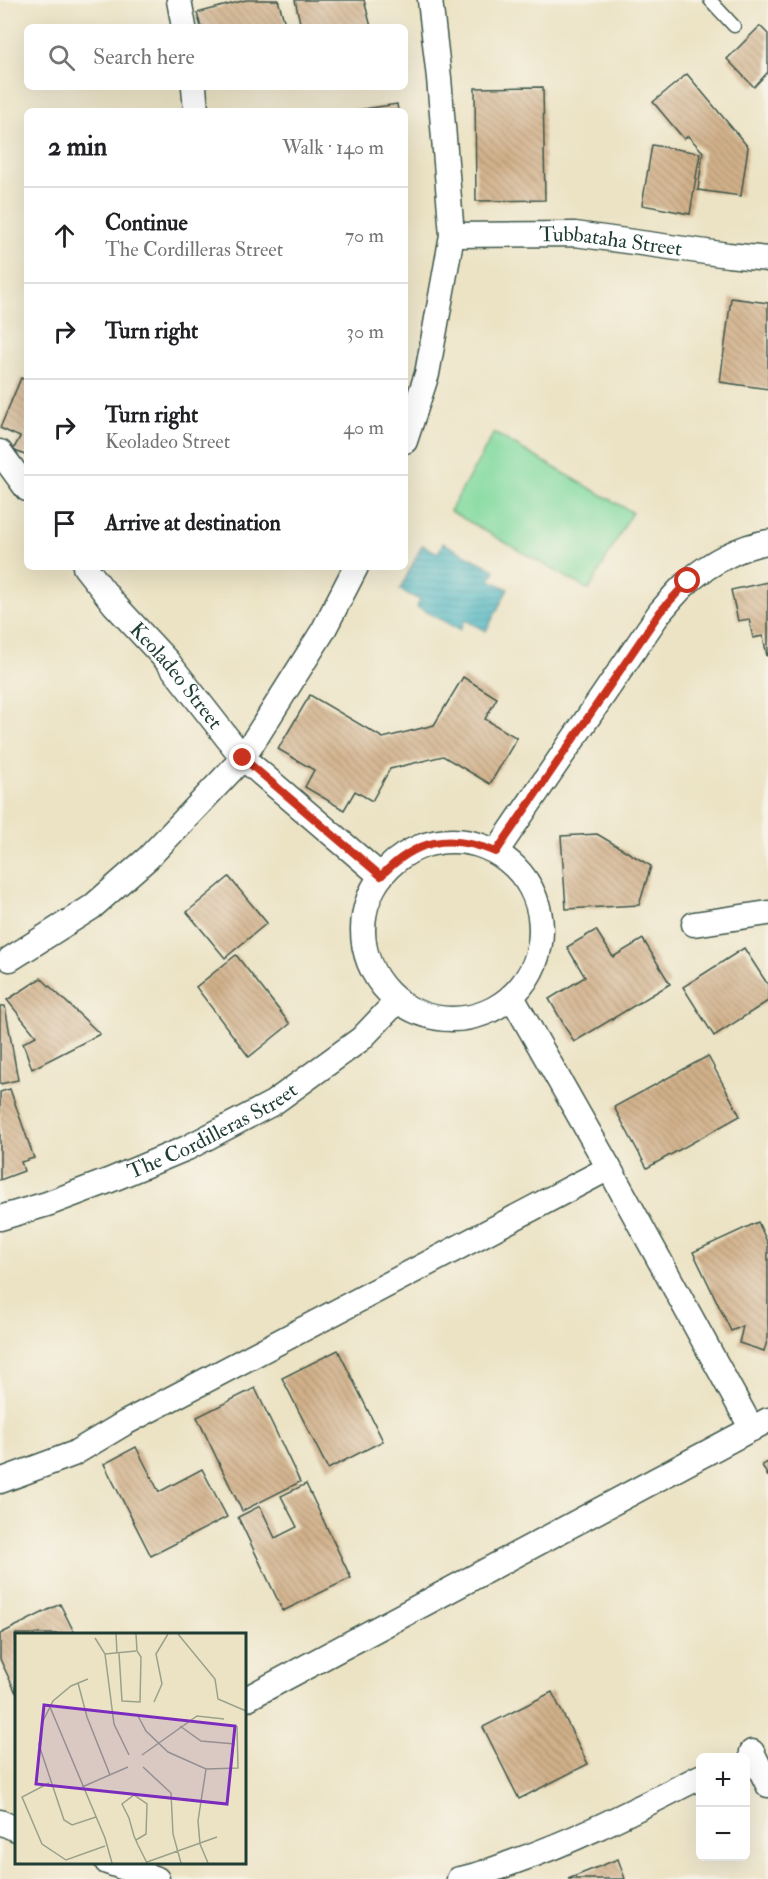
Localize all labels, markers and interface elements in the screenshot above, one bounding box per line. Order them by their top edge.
search box [24,24,408,90]
icon: search [45,41,78,74]
text: Search here [93,43,195,71]
text: 2 min [48,131,107,163]
text: Walk · 140 m [282,135,384,160]
text: Continue [105,209,188,237]
icon: ahead [48,219,81,252]
street label: Tubbataha Street [539,220,684,262]
text: 70 m [345,223,384,248]
text: The Cordilleras Street [105,237,283,262]
icon: right [48,315,81,348]
text: Turn right [105,317,198,345]
text: 30 m [346,319,384,344]
text: Turn right [105,401,198,429]
icon: right [48,411,81,444]
text: 40 m [343,415,384,440]
text: Keoladeo Street [105,429,230,454]
icon: arrive [48,507,81,540]
text: Arrive at destination [105,509,281,537]
route start [674,567,700,593]
street label: Keoladeo Street [124,616,229,735]
route end [229,744,255,770]
street label: The Cordilleras Street [123,1076,303,1185]
inset map [15,1633,246,1864]
map controls [696,1753,750,1861]
button: + [696,1753,750,1807]
button: − [696,1807,750,1861]

